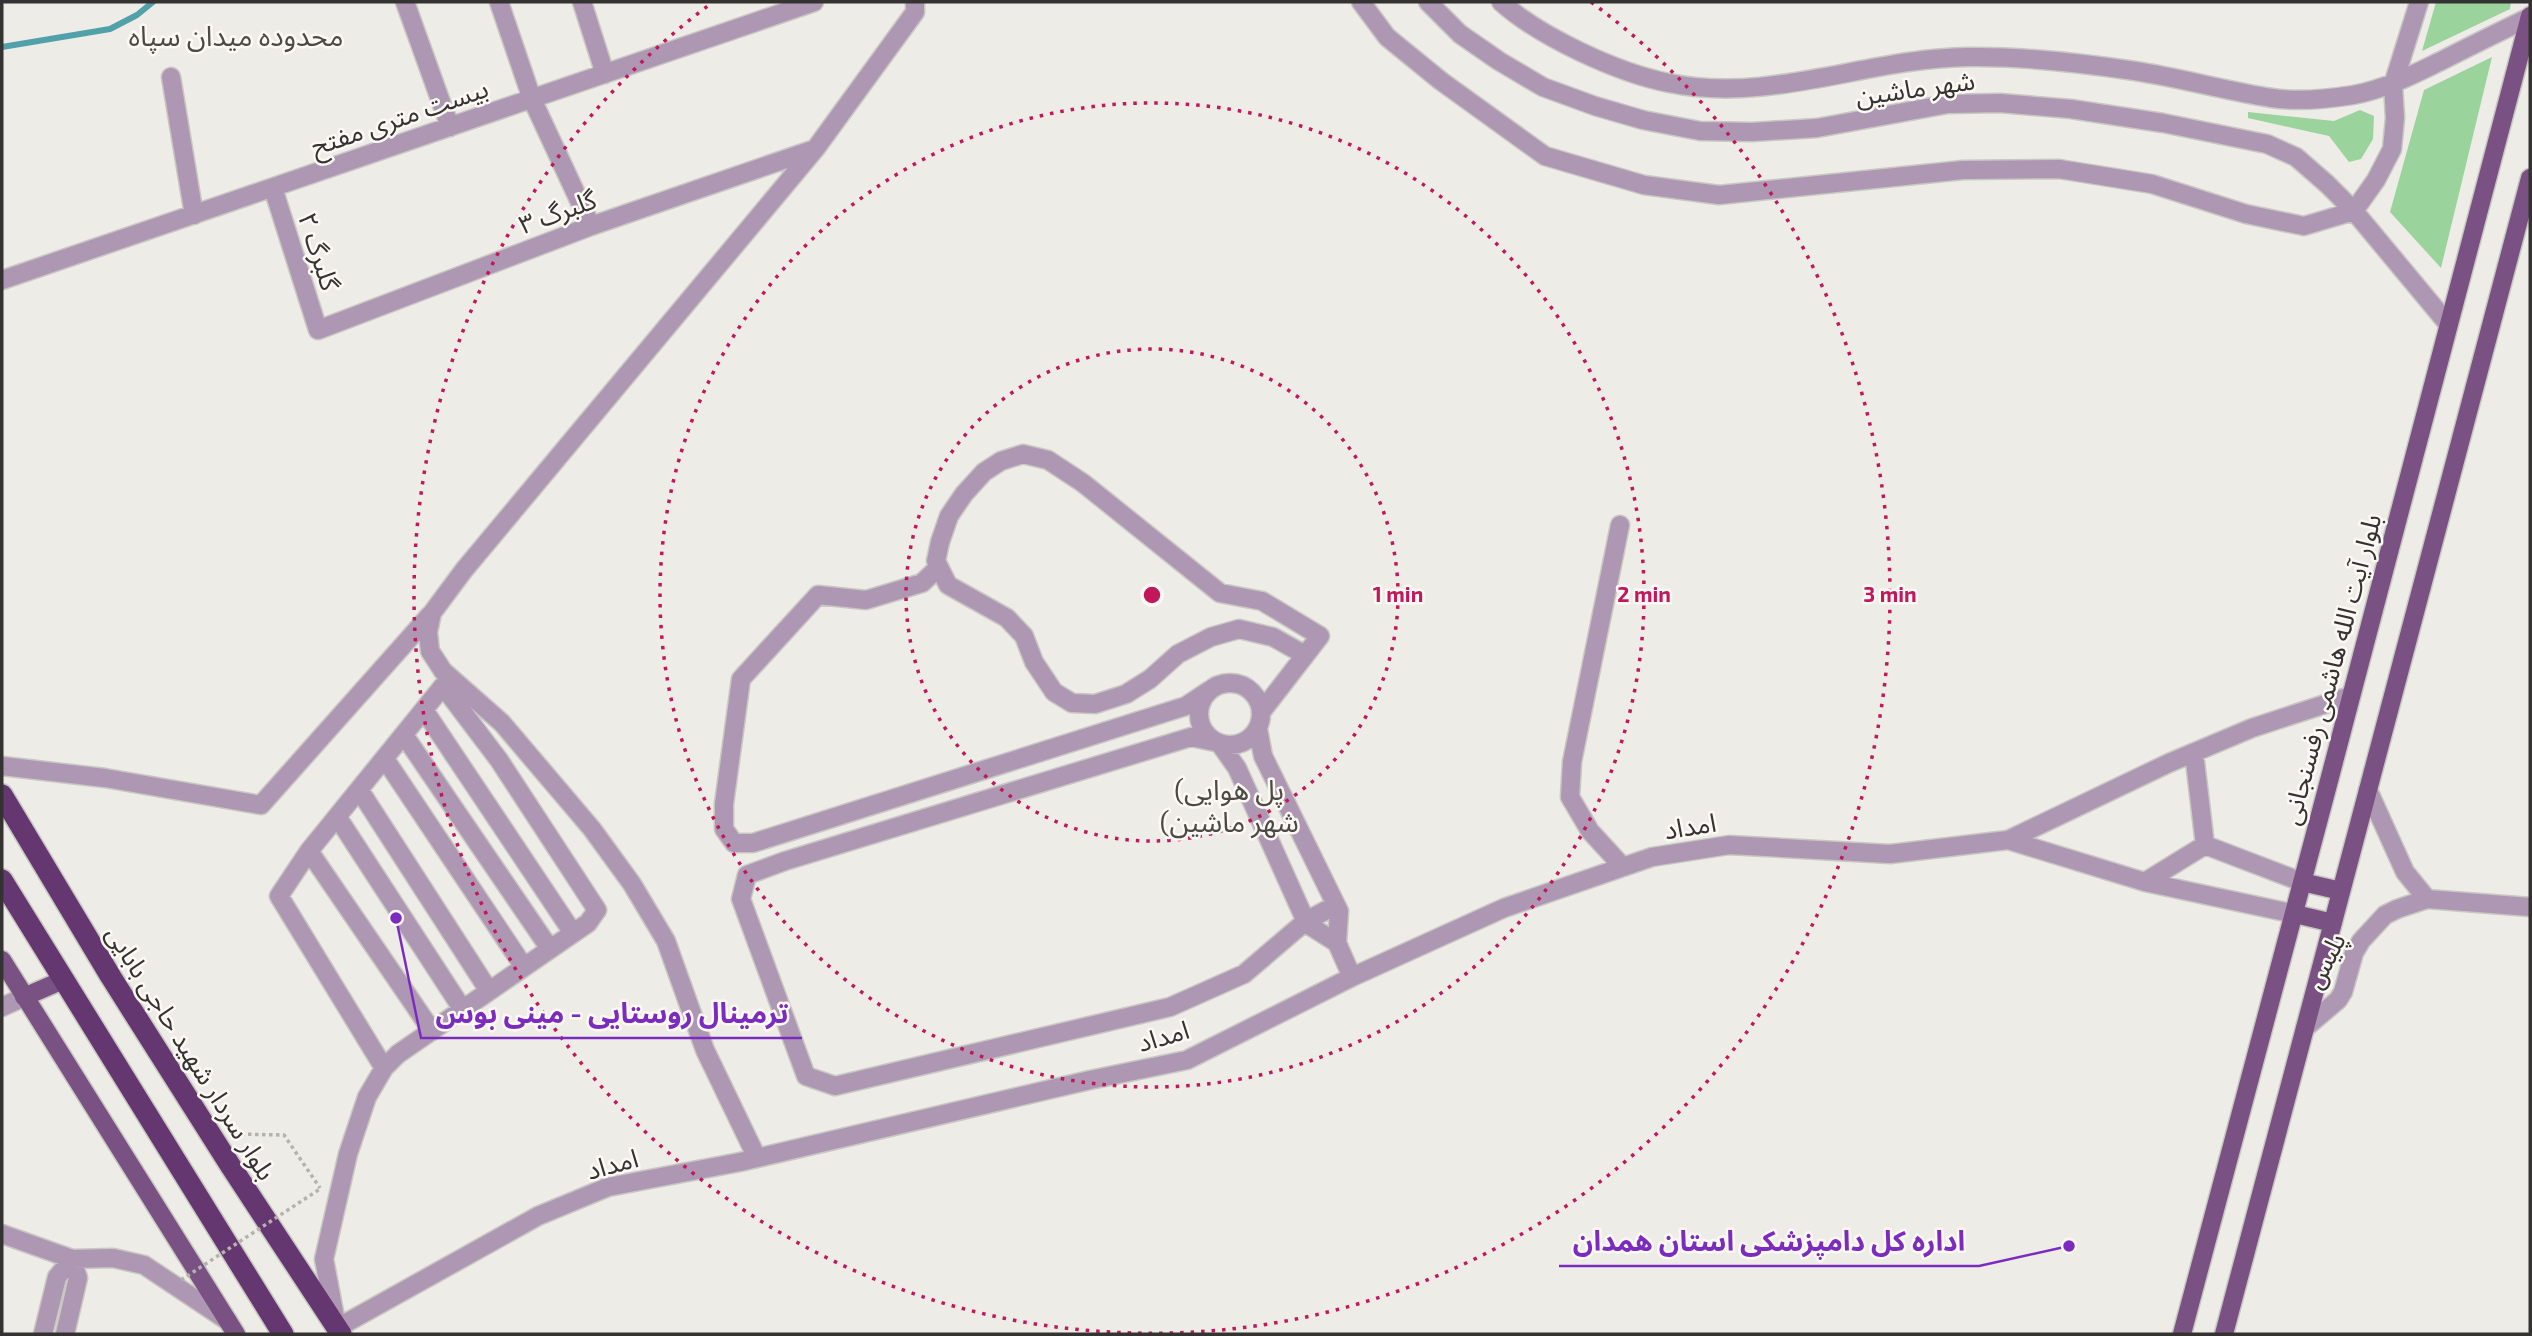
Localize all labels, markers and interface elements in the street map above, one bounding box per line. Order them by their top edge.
district label: محدوده میدان سپاه [129,18,343,54]
street label: شهر ماشین [1853,63,1977,112]
street label: بیست متری مفتح [306,71,494,166]
street label: گلبرگ ۳ [514,183,601,240]
street label: گلبرگ ۲ [292,208,347,294]
street label: بلوار آیت الله هاشمی رفسنجانی [2274,510,2387,828]
text: 1 min [1373,581,1423,606]
text: 2 min [1617,581,1671,606]
text: 3 min [1863,581,1917,606]
centre of rings [1140,583,1164,607]
district label: (پل هوایی (شهر ماشین [1159,772,1299,839]
street label: امداد [1662,806,1718,844]
street label: بلوار سردار شهید حاجی بابایی [100,919,283,1186]
street label: پلیس [2297,927,2354,994]
callout: ترمینال روستایی - مینی بوس [421,989,802,1038]
text: ترمینال روستایی - مینی بوس [435,995,789,1030]
street label: امداد [1134,1013,1192,1057]
street label: امداد [583,1141,641,1185]
callout: اداره کل دامپزشکی استان همدان [1559,1217,1979,1266]
text: اداره کل دامپزشکی استان همدان [1573,1223,1965,1260]

